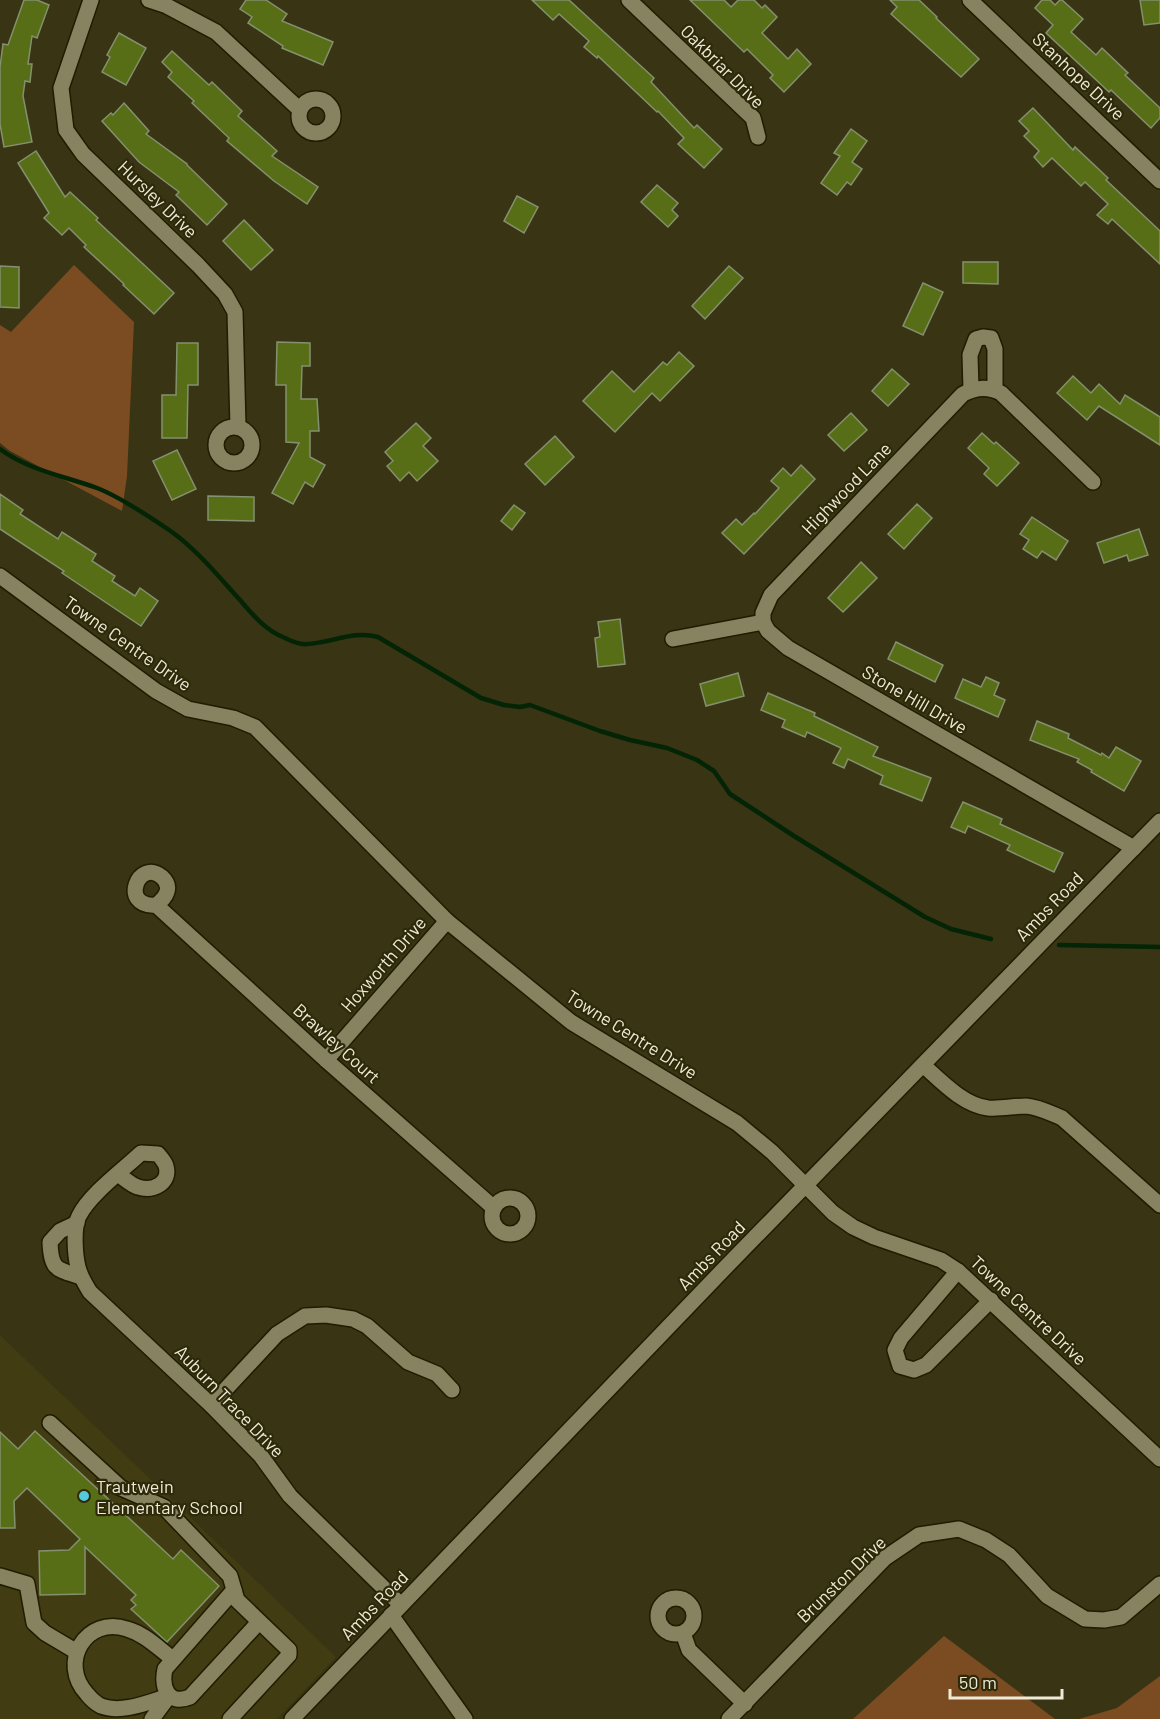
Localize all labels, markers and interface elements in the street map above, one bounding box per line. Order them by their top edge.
street label: Oakbriar Drive [676,19,770,113]
street label: Stanhope Drive [1028,28,1130,124]
street label: Hursley Drive [114,156,202,242]
street label: Highwood Lane [796,437,896,539]
street label: Towne Centre Drive [60,591,196,695]
street label: Stone Hill Drive [859,660,971,738]
street label: Ambs Road [1011,867,1087,945]
street label: Hoxworth Drive [336,912,430,1016]
street label: Towne Centre Drive [562,985,702,1083]
street label: Brawley Court [289,998,385,1088]
street label: Ambs Road [673,1216,749,1294]
street label: Towne Centre Drive [966,1251,1092,1369]
street label: Auburn Trace Drive [171,1340,289,1462]
place label: Trautwein Elementary School [96,1475,243,1518]
marker: Trautwein Elementary School [77,1489,91,1503]
street label: Brunston Drive [792,1531,890,1627]
street label: Ambs Road [336,1566,412,1644]
scale bar [950,1662,1062,1700]
text: 50 m [959,1671,997,1693]

